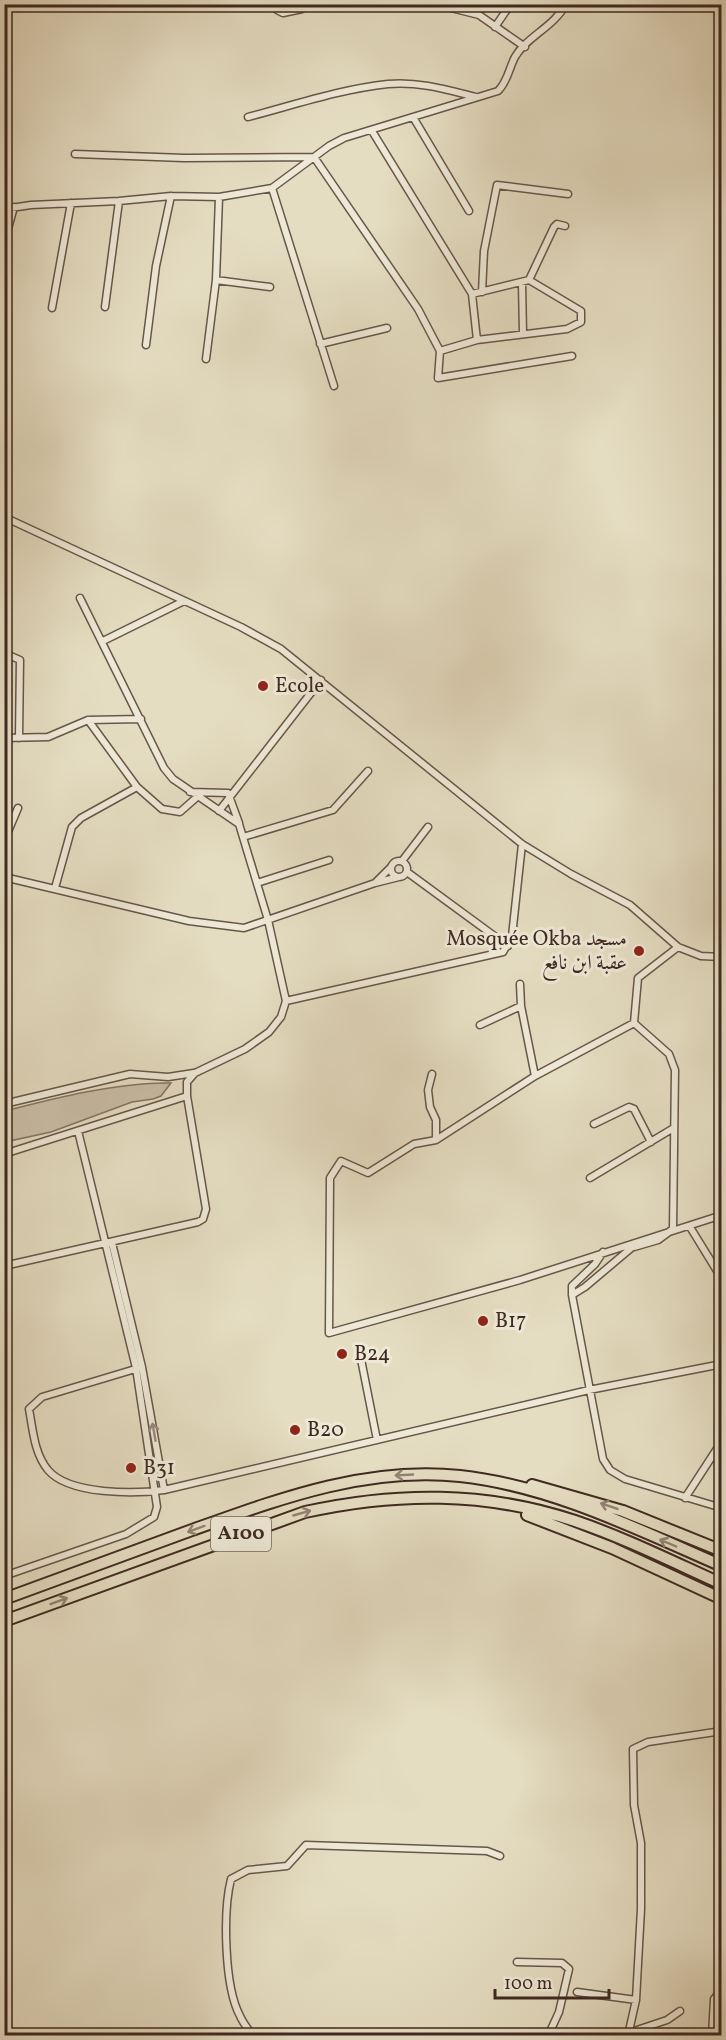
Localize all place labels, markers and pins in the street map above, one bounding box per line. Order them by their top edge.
place label: Ecole [275,672,324,701]
marker: Ecole [256,679,270,693]
place label: Mosquée Okba مسجد عقبة ابن نافع [446,925,627,981]
marker: Mosquée Okba مسجد عقبة ابن نافع [632,944,646,958]
place label: B17 [495,1307,526,1336]
marker: B17 [476,1314,490,1328]
place label: B24 [354,1340,390,1369]
marker: B24 [335,1347,349,1361]
place label: B20 [307,1416,344,1445]
marker: B20 [288,1423,302,1437]
place label: B31 [143,1454,175,1483]
marker: B31 [124,1461,138,1475]

